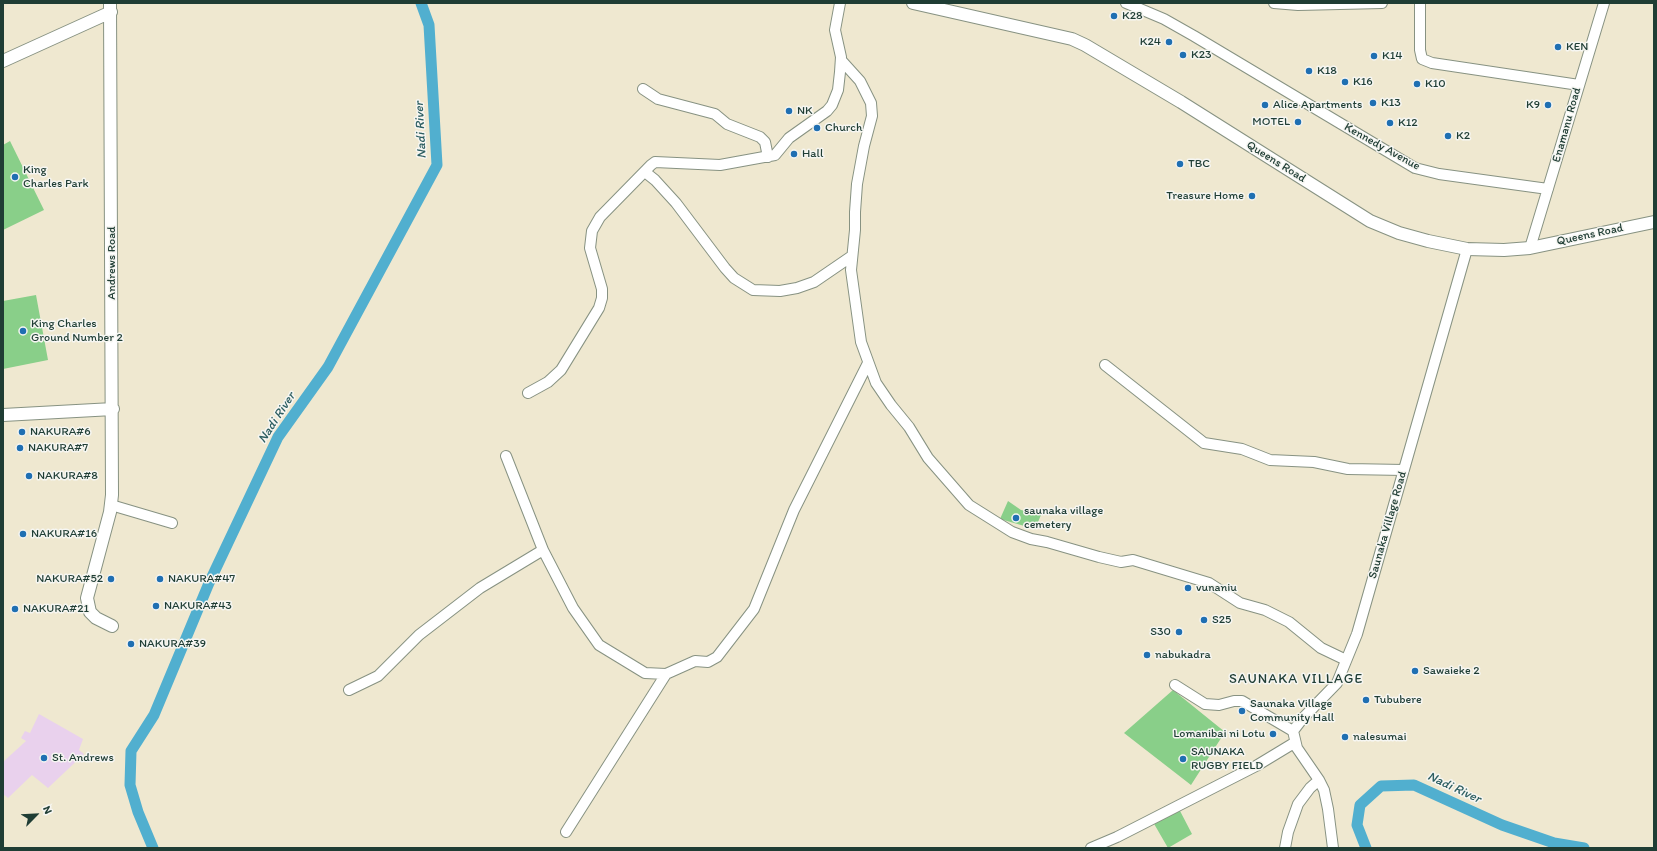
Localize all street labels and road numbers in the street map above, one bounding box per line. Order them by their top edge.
street label: Enamanu Road [1549,86,1585,164]
street label: Kennedy Avenue [1342,120,1422,174]
street label: Queens Road [1244,138,1308,186]
street label: Queens Road [1555,221,1625,249]
street label: Andrews Road [105,226,119,300]
street label: Saunaka Village Road [1366,470,1410,580]

